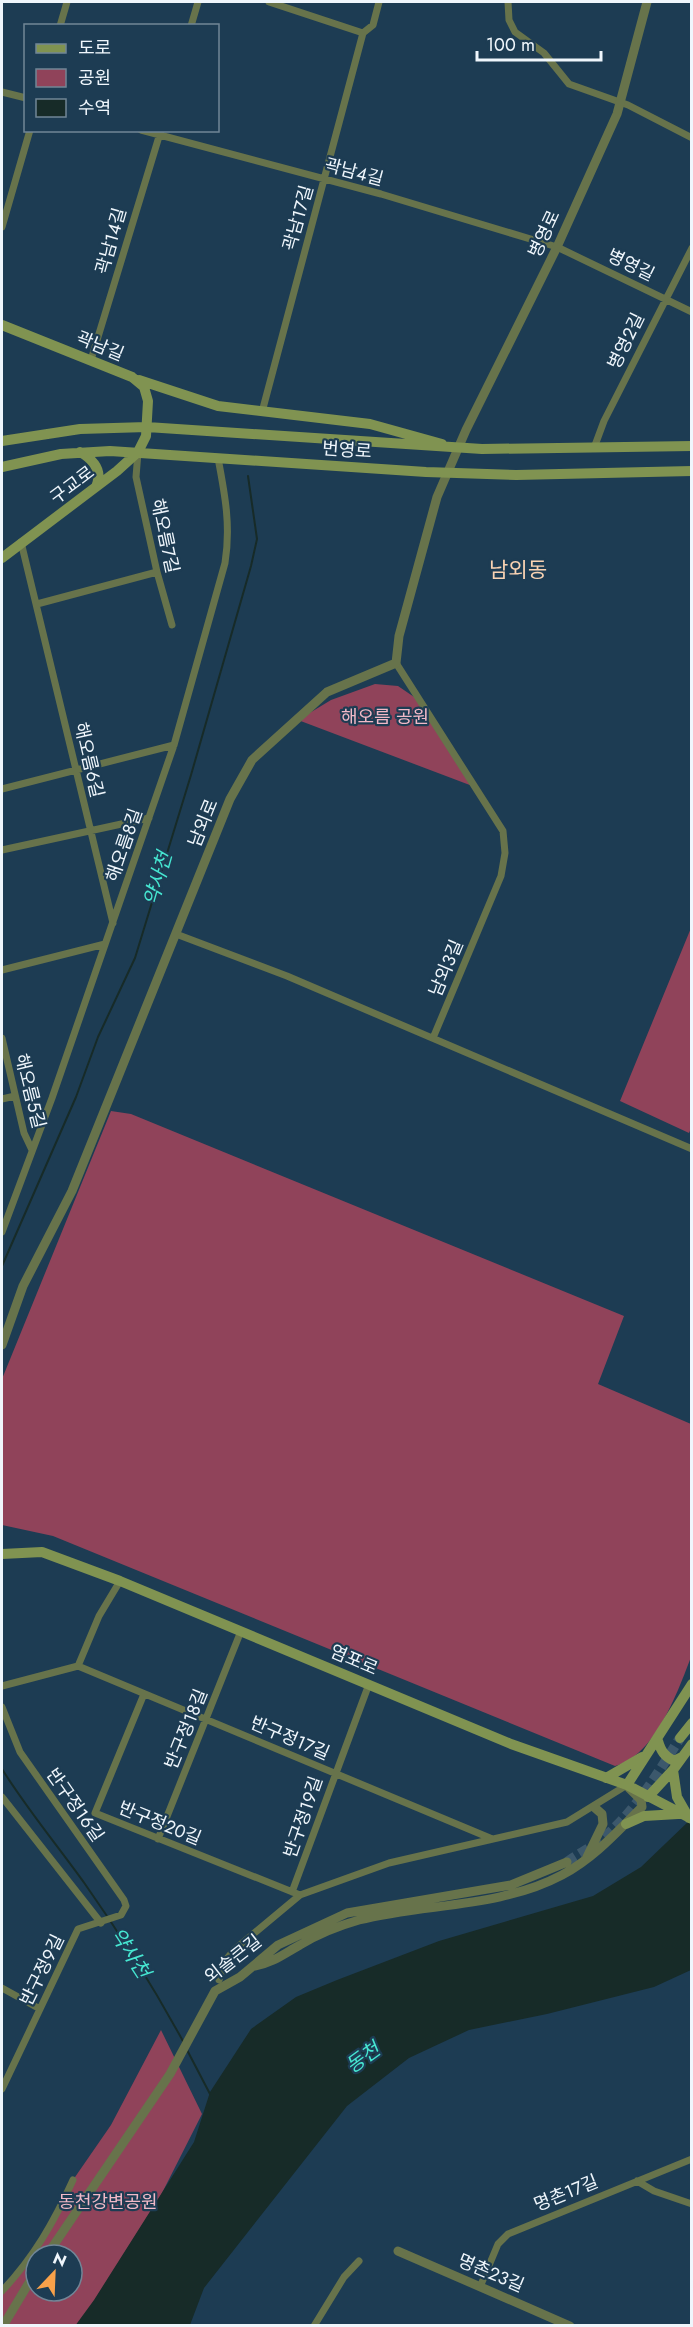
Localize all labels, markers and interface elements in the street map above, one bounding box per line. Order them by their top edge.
legend [24,24,219,132]
scale bar [477,24,602,62]
text: 100 m [486,32,535,58]
text: 도로 [78,35,111,61]
text: 공원 [78,65,111,91]
text: 수역 [78,95,111,121]
street label: 곽남4길 [322,152,386,192]
street label: 곽남17길 [276,182,320,254]
street label: 곽남14길 [89,205,133,277]
street label: 병영로 [522,206,566,262]
street label: 병영길 [603,242,659,288]
street label: 병영2길 [601,308,651,374]
street label: 곽남길 [72,325,128,367]
street label: 번영로 [321,435,373,465]
street label: 구교로 [44,460,100,510]
street label: 해오름7길 [144,496,186,576]
district label: 남외동 [489,555,547,585]
park label: 해오름 공원 [341,704,429,730]
street label: 해오름6길 [68,720,110,800]
street label: 남외로 [182,795,224,851]
street label: 해오름8길 [99,805,149,885]
water label: 약사천 [136,846,180,910]
street label: 남외3길 [422,936,470,1000]
street label: 해오름5길 [8,1051,52,1131]
street label: 염포로 [326,1638,382,1682]
street label: 반구정18길 [158,1685,214,1773]
street label: 반구정17길 [246,1710,334,1766]
street label: 반구정16길 [40,1763,110,1847]
street label: 반구정19길 [277,1773,329,1861]
street label: 반구정20길 [115,1795,205,1851]
water label: 약사천 [103,1922,159,1986]
street label: 외솔큰길 [199,1928,267,1990]
street label: 반구정9길 [14,1930,70,2010]
water label: 동천 [340,2034,389,2081]
street label: 명촌17길 [530,2168,602,2218]
park label: 동천강변공원 [58,2189,158,2215]
north arrow [24,2243,84,2303]
text: N [49,2247,70,2273]
street label: 명촌23길 [454,2247,528,2299]

